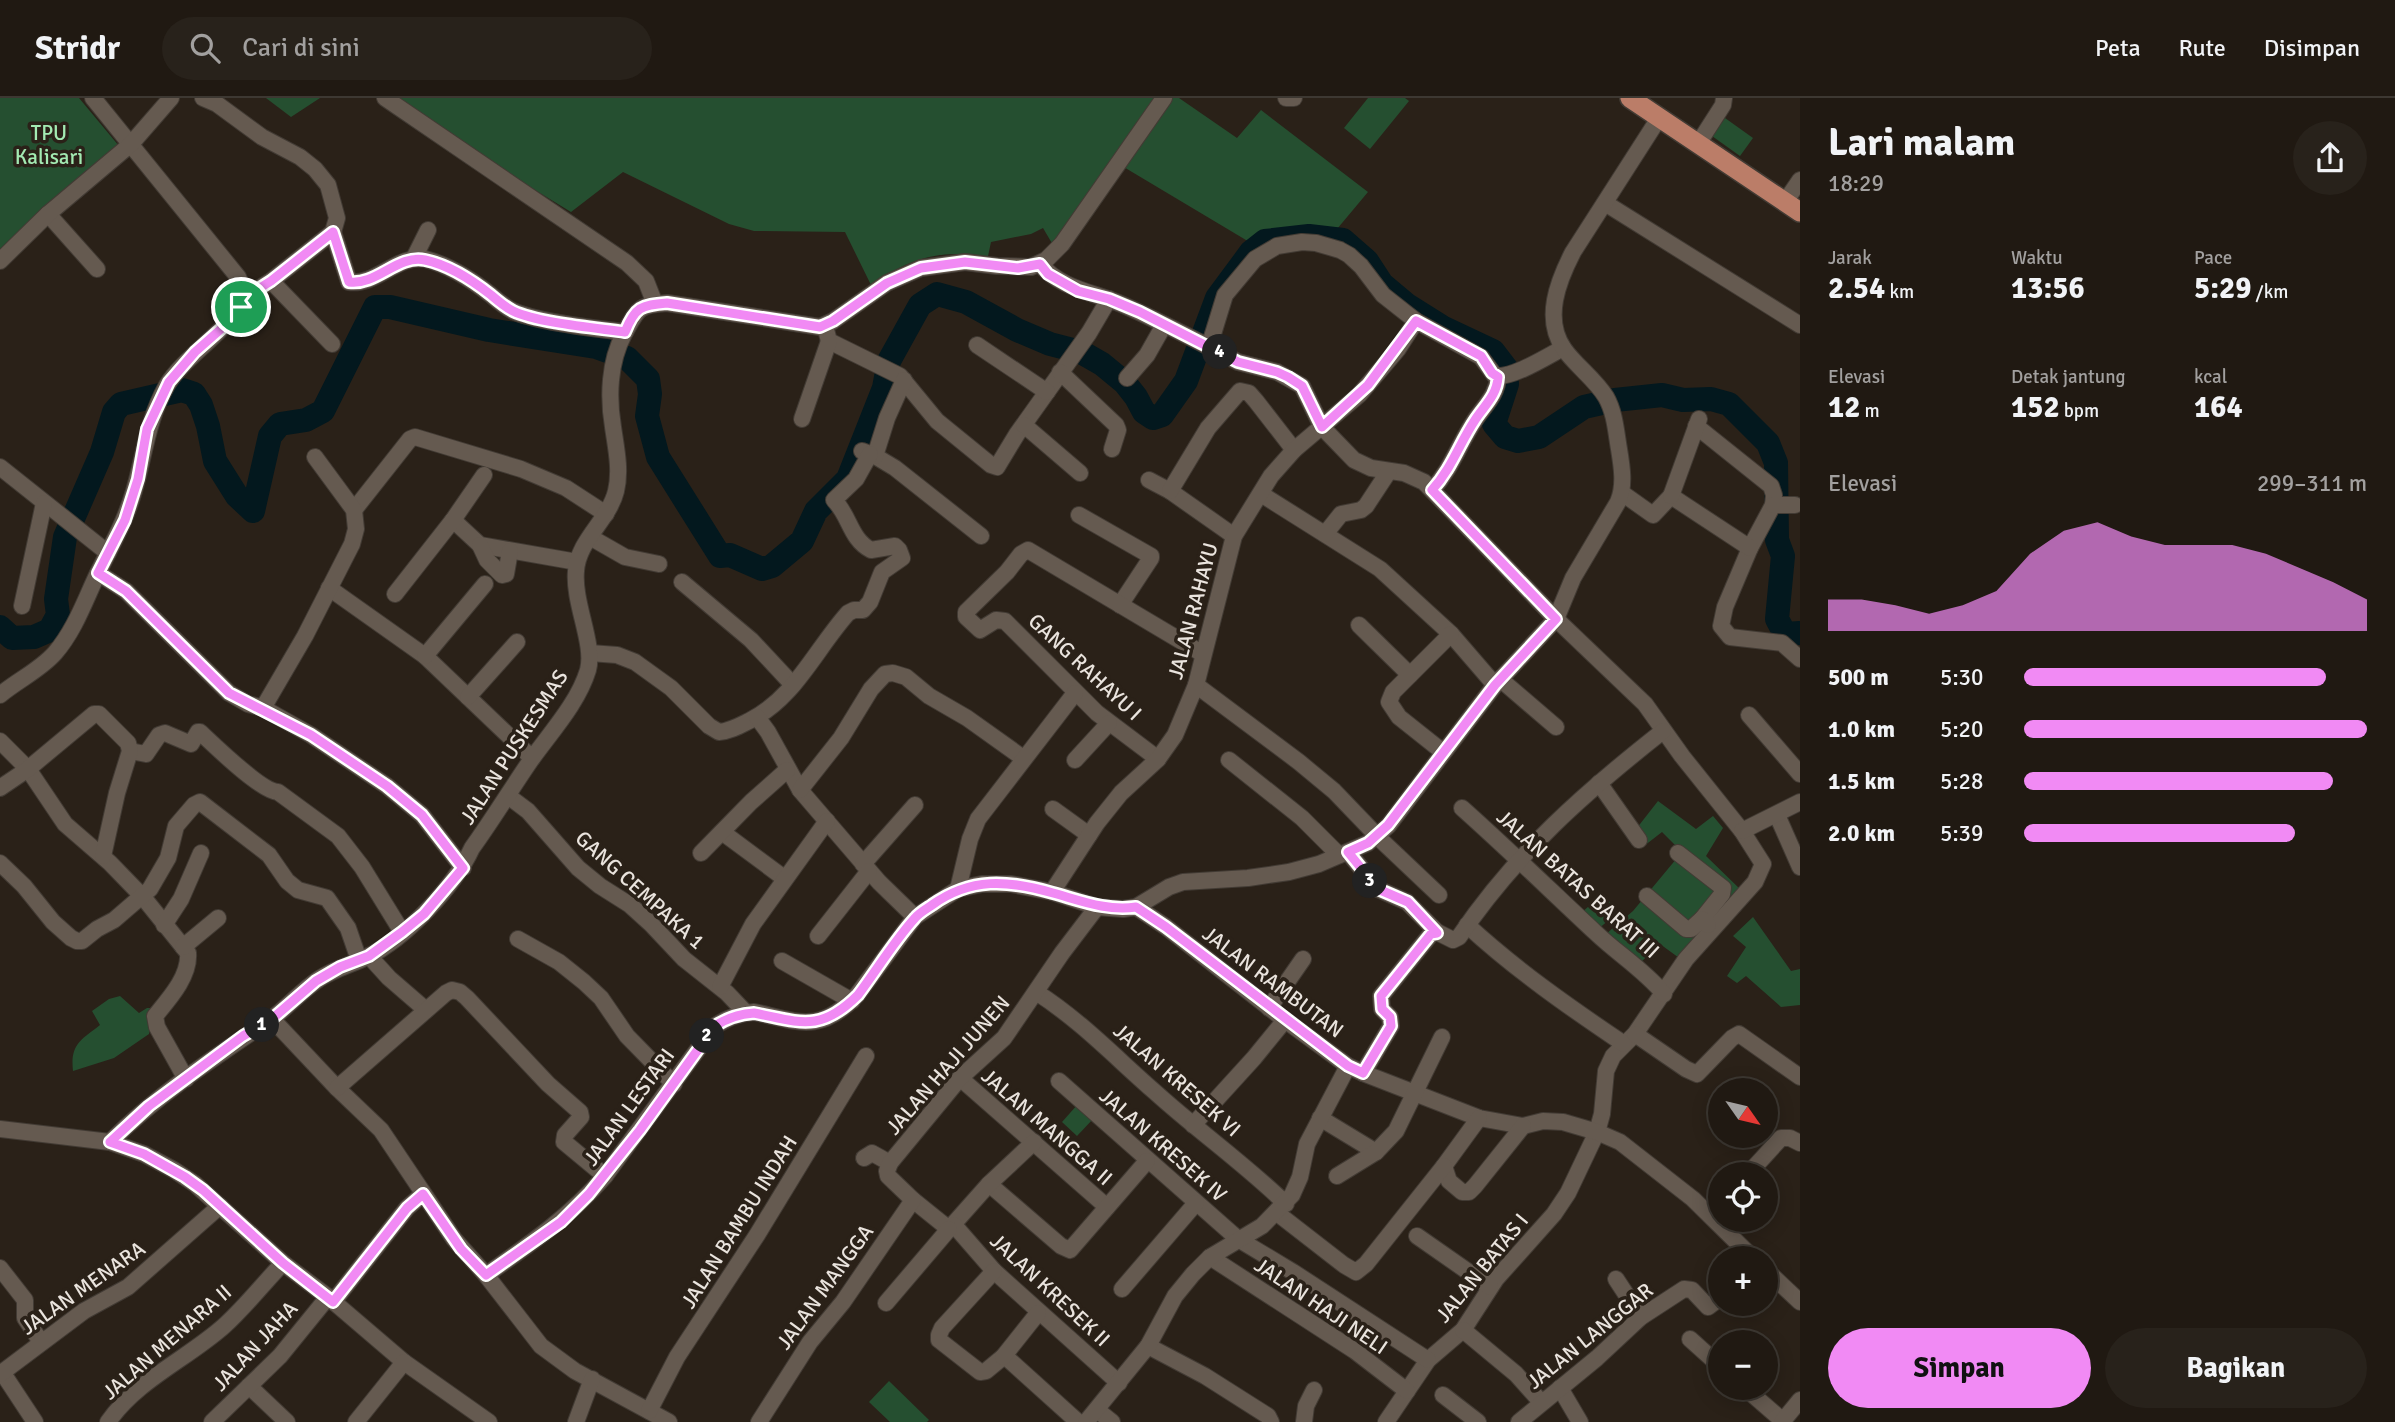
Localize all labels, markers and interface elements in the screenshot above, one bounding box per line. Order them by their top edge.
search box [162,17,652,80]
text: Stridr [35,28,120,69]
icon: search [186,29,224,67]
text: Cari di sini [242,32,360,64]
text: Peta [2095,33,2141,63]
text: Rute [2179,33,2226,63]
text: Disimpan [2264,33,2360,63]
text: Lari malam [1828,119,2015,166]
park label: TPU Kalisari [15,120,83,170]
button: share [2293,121,2367,195]
text: 18:29 [1828,169,1884,198]
text: Jarak [1828,246,1872,270]
text: Waktu [2011,246,2063,270]
text: Pace [2194,246,2232,270]
text: 2.54 [1828,270,1885,307]
text: 13:56 [2011,270,2085,307]
text: 5:29 [2194,270,2251,307]
pin [211,277,271,337]
text: km [1885,280,1914,304]
text: /km [2251,280,2288,304]
icon: arrive [222,288,260,326]
pin: 4 [1202,334,1238,370]
text: 4 [1214,339,1225,363]
text: Elevasi [1828,365,1885,389]
text: Detak jantung [2011,365,2126,389]
text: kcal [2194,365,2227,389]
text: 12 [1828,389,1860,426]
text: 152 [2011,389,2060,426]
text: 164 [2194,389,2243,426]
text: m [1860,399,1880,423]
text: bpm [2060,399,2099,423]
text: Elevasi [1828,469,1897,498]
text: 299–311 m [2257,469,2367,498]
street label: JALAN RAHAYU [1162,540,1224,682]
street label: GANG RAHAYU I [1023,608,1147,726]
text: 500 m [1828,663,1889,692]
text: 5:30 [1940,663,1983,692]
street label: JALAN PUSKESMAS [454,665,574,829]
text: 1.0 km [1828,715,1895,744]
text: 5:20 [1940,715,1983,744]
text: 1.5 km [1828,767,1895,796]
text: 5:28 [1940,767,1983,796]
street label: JALAN BATAS BARAT III [1491,804,1665,964]
text: 2.0 km [1828,819,1895,848]
text: 5:39 [1940,819,1983,848]
street label: GANG CEMPAKA 1 [570,825,710,955]
pin: 3 [1352,864,1388,898]
text: 3 [1364,868,1375,892]
street label: JALAN RAMBUTAN [1197,921,1349,1043]
street label: JALAN HAJI JUNEN [880,990,1016,1140]
pin: 1 [244,1007,280,1042]
text: 1 [256,1012,267,1036]
pin: 2 [690,1018,724,1054]
street label: JALAN KRESEK VI [1108,1018,1246,1142]
text: 2 [701,1023,712,1047]
street label: JALAN LESTARI [578,1043,680,1171]
street label: JALAN MANGGA II [976,1063,1118,1191]
north arrow [1708,1078,1778,1148]
map controls [1708,1078,1778,1400]
street label: JALAN KRESEK IV [1094,1083,1232,1207]
street label: JALAN BAMBU INDAH [675,1131,803,1313]
button: locate [1708,1162,1778,1232]
street label: JALAN BATAS I [1430,1208,1534,1328]
street label: JALAN MANGGA [771,1219,879,1355]
street label: JALAN KRESEK II [985,1228,1115,1352]
street label: JALAN MENARA [16,1235,150,1340]
button: + [1708,1246,1778,1316]
street label: JALAN HAJI NELI [1249,1252,1393,1360]
street label: JALAN LANGGAR [1522,1277,1658,1395]
street label: JALAN MENARA II [97,1279,237,1405]
street label: JALAN JAHA [207,1296,303,1396]
button: Simpan [1828,1328,2091,1408]
button: Bagikan [2105,1328,2367,1408]
button: − [1708,1330,1778,1400]

